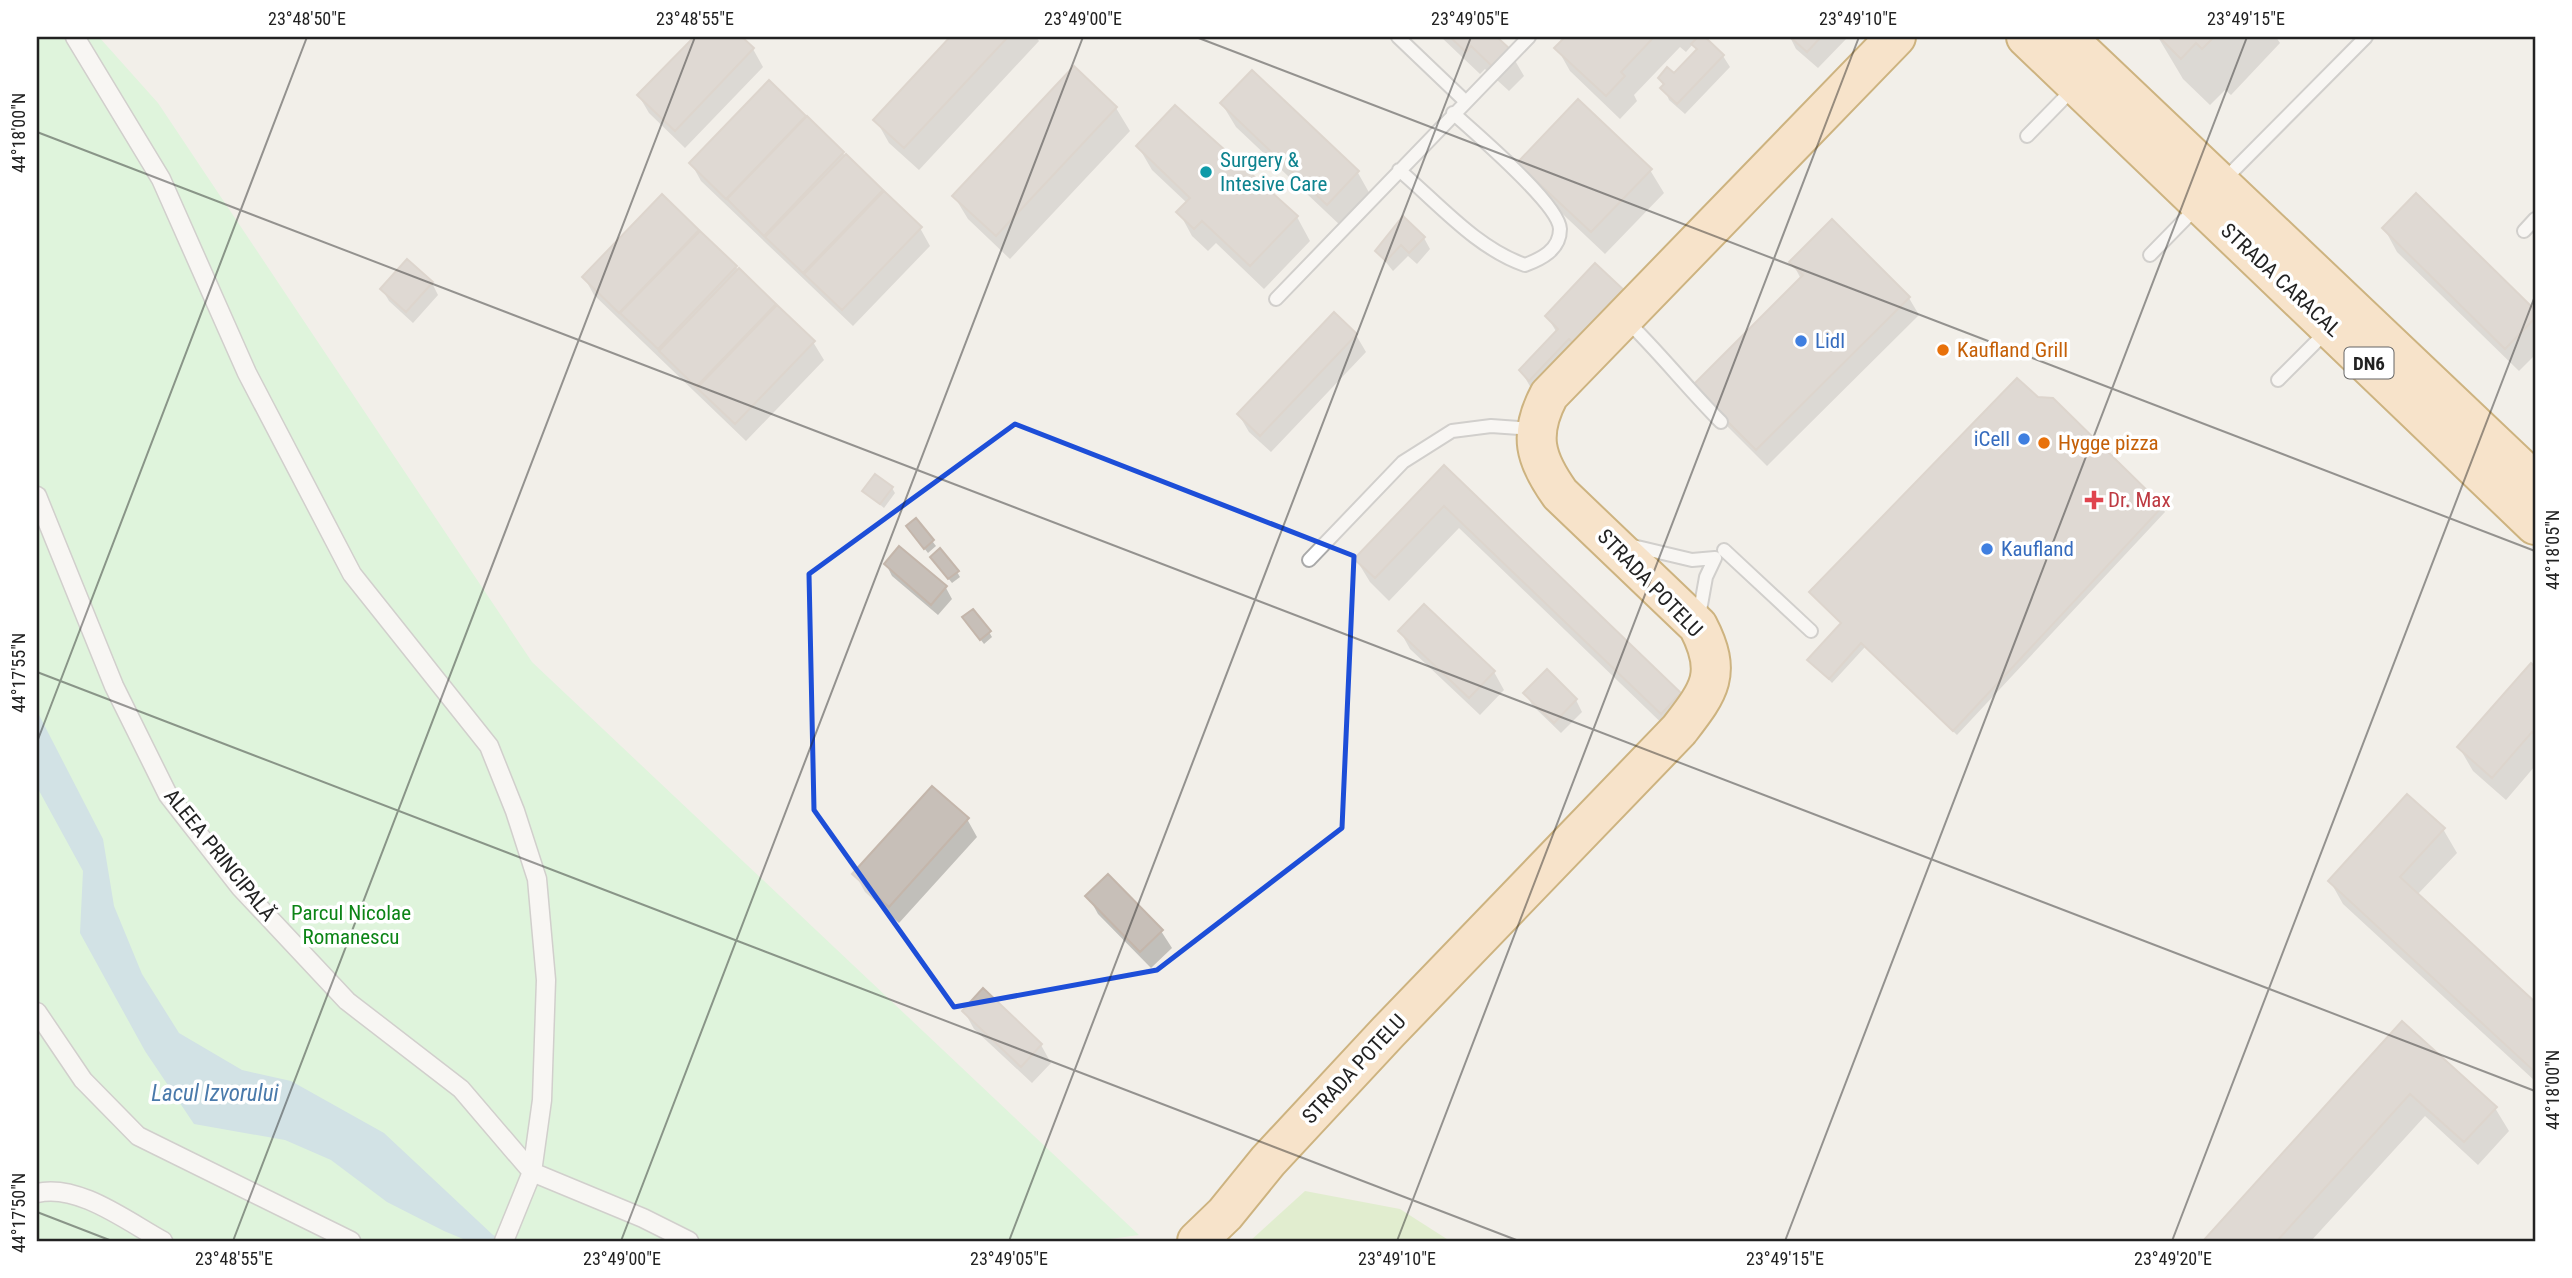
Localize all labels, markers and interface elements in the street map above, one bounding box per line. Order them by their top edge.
text: 23°48'50"E [268,8,346,29]
text: 23°48'55"E [656,8,734,29]
text: 23°49'00"E [1044,8,1122,29]
text: 23°49'05"E [1431,8,1509,29]
text: 23°49'10"E [1819,8,1897,29]
text: 23°49'15"E [2207,8,2285,29]
text: 44°18'00"N [8,93,29,173]
place label: Surgery & Intesive Care [1220,148,1328,196]
marker: Surgery & Intesive Care [1198,164,1214,180]
street label: STRADA CARACAL [2216,218,2346,342]
place label: Lidl [1815,329,1845,353]
marker: Lidl [1793,333,1809,349]
place label: Kaufland Grill [1957,338,2068,362]
marker: Kaufland Grill [1935,342,1951,358]
road number: DN6 [2344,348,2394,378]
place label: iCell [1974,427,2010,451]
marker: iCell [2016,431,2032,447]
place label: Hygge pizza [2058,431,2159,455]
marker: Hygge pizza [2036,435,2052,451]
place label: Dr. Max [2108,488,2171,512]
marker: Dr. Max [2086,492,2102,508]
text: 44°18'05"N [2542,510,2563,590]
street label: STRADA POTELU [1593,524,1707,642]
place label: Kaufland [2001,537,2074,561]
marker: Kaufland [1979,541,1995,557]
text: 44°17'55"N [8,633,29,713]
street label: ALEEA PRINCIPALĂ [159,784,281,926]
park label: Parcul Nicolae Romanescu [291,901,411,949]
street label: STRADA POTELU [1297,1009,1411,1129]
text: 44°18'00"N [2542,1050,2563,1130]
water label: Lacul Izvorului [151,1080,280,1107]
text: 44°17'50"N [8,1173,29,1253]
text: 23°48'55"E [195,1248,273,1269]
text: 23°49'00"E [583,1248,661,1269]
text: 23°49'05"E [970,1248,1048,1269]
text: 23°49'10"E [1358,1248,1436,1269]
text: 23°49'15"E [1746,1248,1824,1269]
text: 23°49'20"E [2134,1248,2212,1269]

